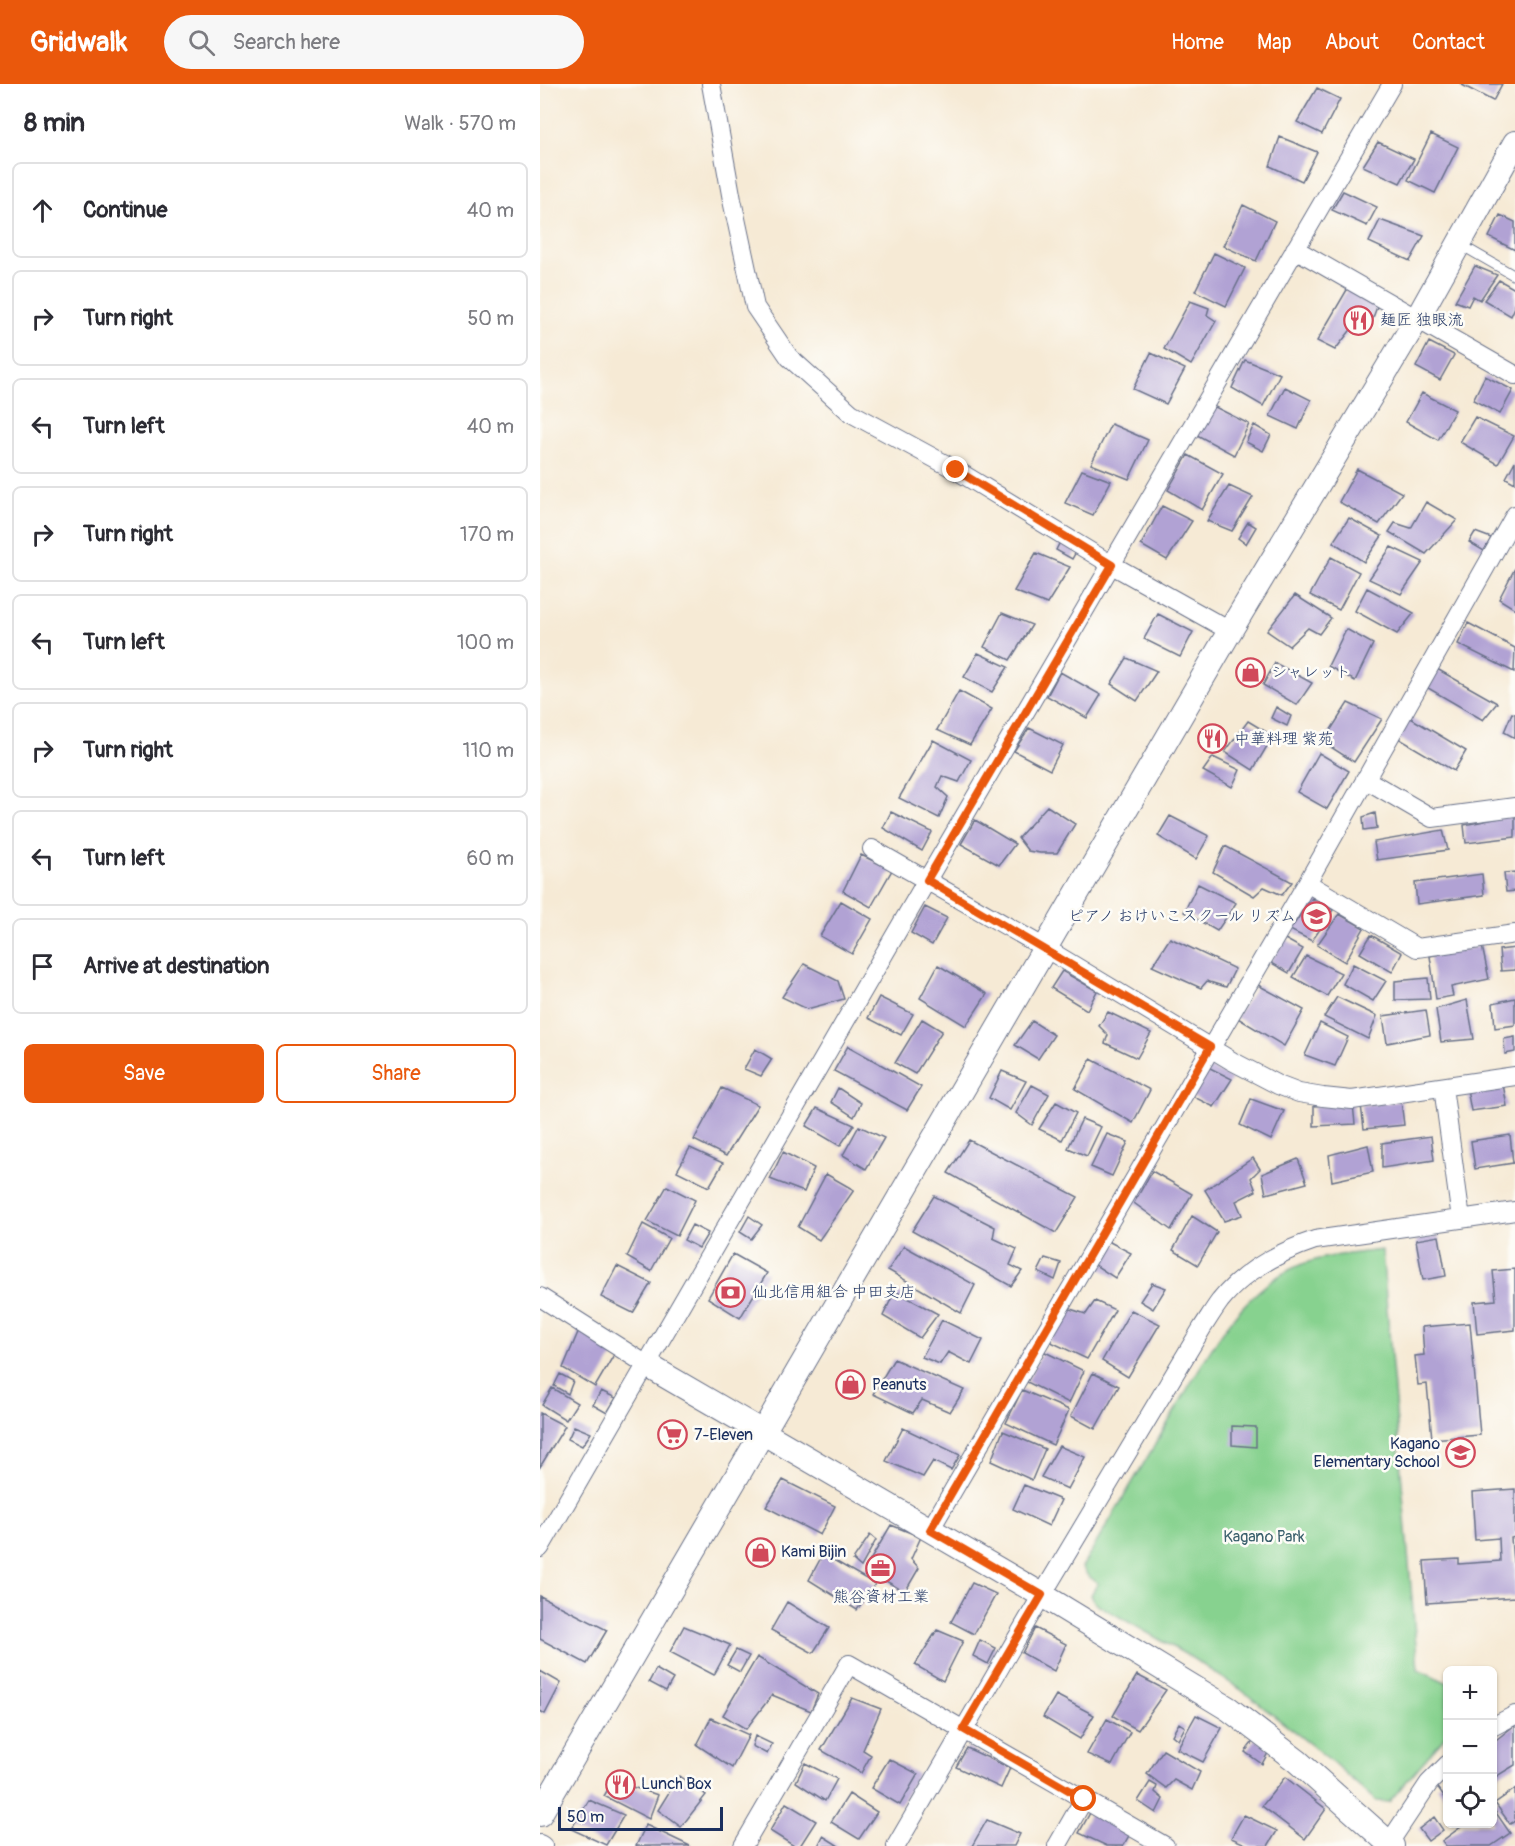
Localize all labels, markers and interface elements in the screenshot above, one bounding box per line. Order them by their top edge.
search box [164,15,584,69]
text: Gridwalk [30,25,128,60]
icon: search [185,26,218,59]
text: Search here [233,28,340,56]
text: Home [1171,29,1224,56]
text: Map [1257,29,1292,56]
text: About [1325,29,1379,56]
text: Contact [1412,29,1485,56]
text: 8 min [24,107,85,139]
text: Walk · 570 m [404,111,516,136]
icon: ahead [26,194,59,227]
text: Continue [83,196,167,224]
text: 40 m [467,198,514,223]
icon: right [26,302,59,335]
text: Turn right [83,304,173,332]
restaurant icon: 麺匠 独眼流 [1343,304,1375,336]
text: 50 m [467,306,514,331]
place label: 麺匠 独眼流 [1380,310,1463,330]
icon: left [26,410,59,443]
text: Turn left [83,412,165,440]
text: 40 m [467,414,514,439]
route end [942,456,968,482]
icon: right [26,518,59,551]
text: Turn right [83,520,173,548]
text: 170 m [460,522,514,547]
icon: left [26,626,59,659]
text: Turn left [83,628,165,656]
text: 100 m [457,630,514,655]
shop icon: シャレット [1234,656,1266,688]
place label: シャレット [1271,662,1351,682]
restaurant icon: 中華料理 紫苑 [1197,723,1229,755]
place label: 中華料理 紫苑 [1234,729,1333,749]
icon: right [26,734,59,767]
text: Turn right [83,736,173,764]
text: 110 m [463,738,514,763]
icon: left [26,842,59,875]
text: Turn left [83,844,165,872]
text: 60 m [467,846,514,871]
school or university icon: ピアノ おけいこスクール リズム [1301,900,1333,932]
place label: ピアノ おけいこスクール リズム [1068,906,1296,926]
icon: arrive [26,950,59,983]
text: Arrive at destination [83,952,269,980]
button: Save [24,1044,264,1103]
button: Share [276,1044,516,1103]
bank icon: 仙北信用組合 中田支店 [715,1276,747,1308]
place label: 仙北信用組合 中田支店 [752,1282,915,1302]
shop icon: Peanuts [835,1369,867,1401]
place label: Peanuts [872,1375,926,1395]
supermarket icon: 7-Eleven [657,1419,689,1451]
place label: 7-Eleven [694,1425,753,1445]
place label: Kagano Elementary School [1314,1434,1440,1472]
school or university icon: Kagano Elementary School [1445,1437,1477,1469]
park label: Kagano Park [1223,1527,1305,1547]
shop icon: Kami Bijin [744,1536,776,1568]
place label: Kami Bijin [781,1542,846,1562]
office icon: 熊谷資材工業 [865,1553,897,1585]
place label: 熊谷資材工業 [833,1587,929,1607]
map controls [1443,1666,1497,1828]
button: + [1443,1666,1497,1720]
button: − [1443,1720,1497,1774]
restaurant icon: Lunch Box [604,1768,636,1800]
place label: Lunch Box [641,1774,712,1794]
button: locate [1443,1774,1497,1828]
route start [1070,1785,1096,1811]
scale bar [558,1804,723,1832]
text: 50 m [567,1807,604,1827]

